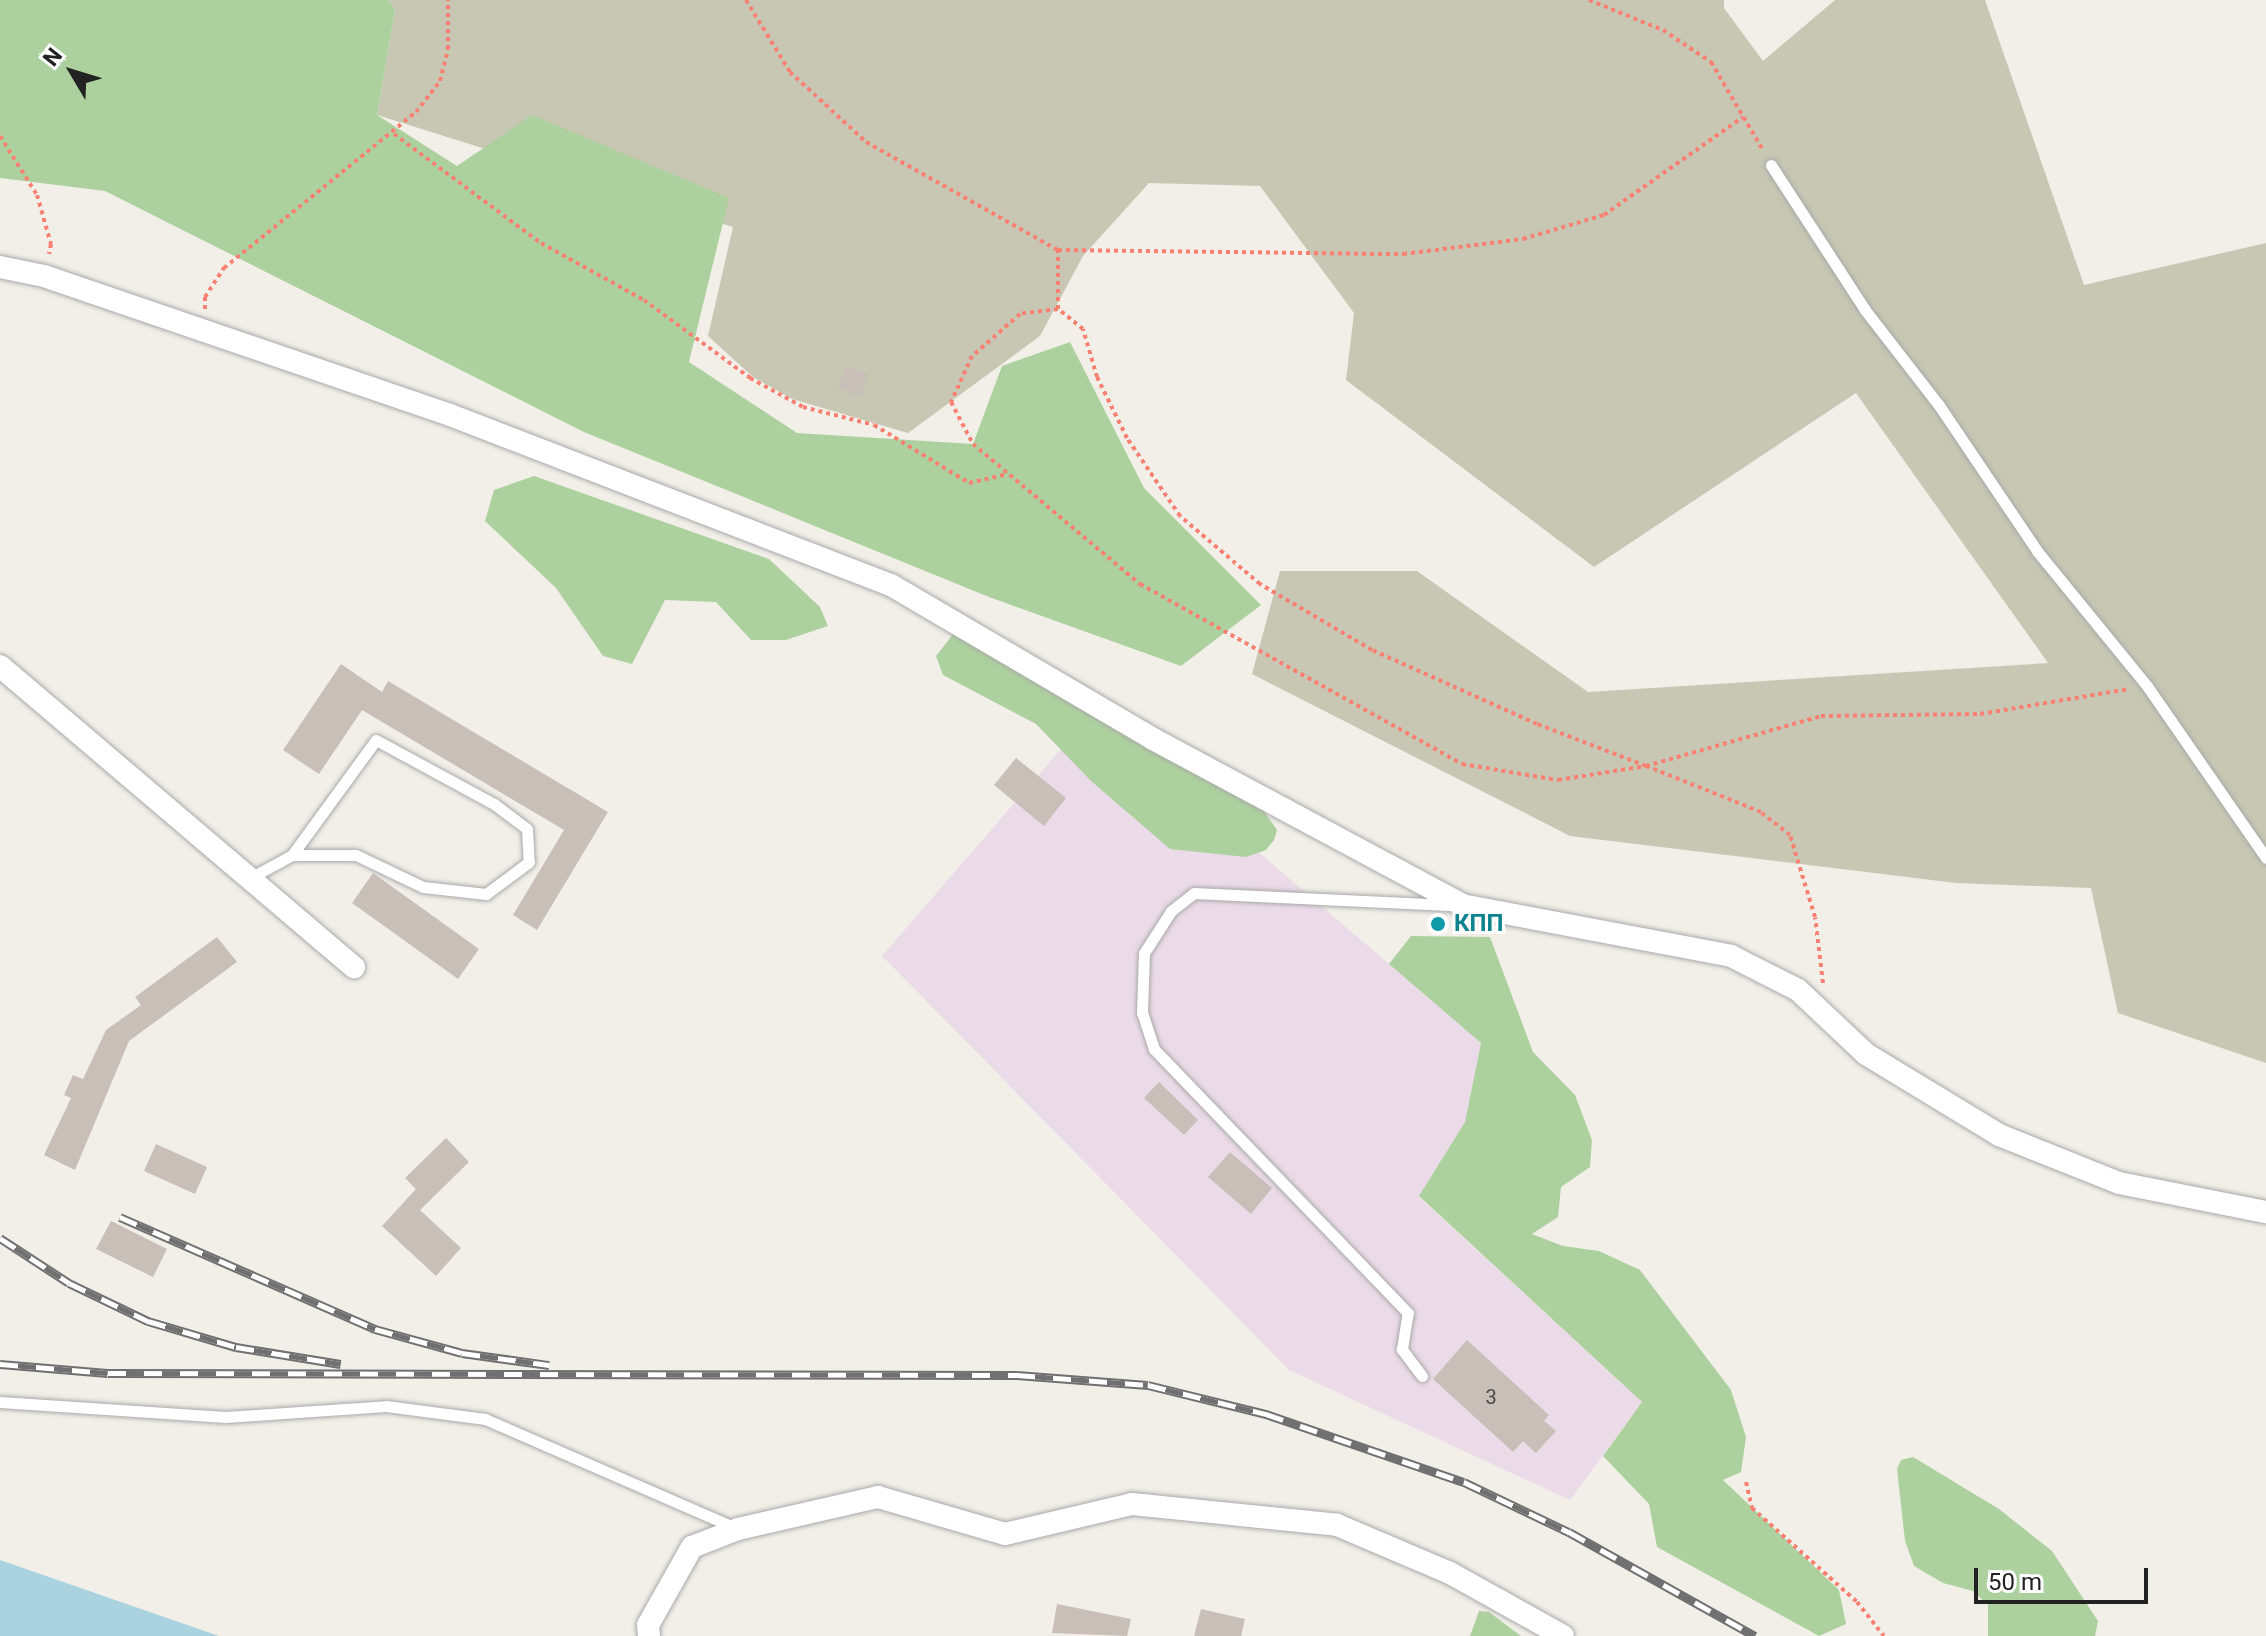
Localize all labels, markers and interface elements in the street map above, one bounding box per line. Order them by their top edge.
north arrow [32,32,112,112]
text: N [38,43,67,71]
place label: КПП [1454,910,1503,938]
marker: КПП [1429,915,1447,933]
house number: 3 [1485,1385,1497,1409]
scale bar [1978,1552,2152,1602]
text: 50 m [1988,1568,2042,1596]

